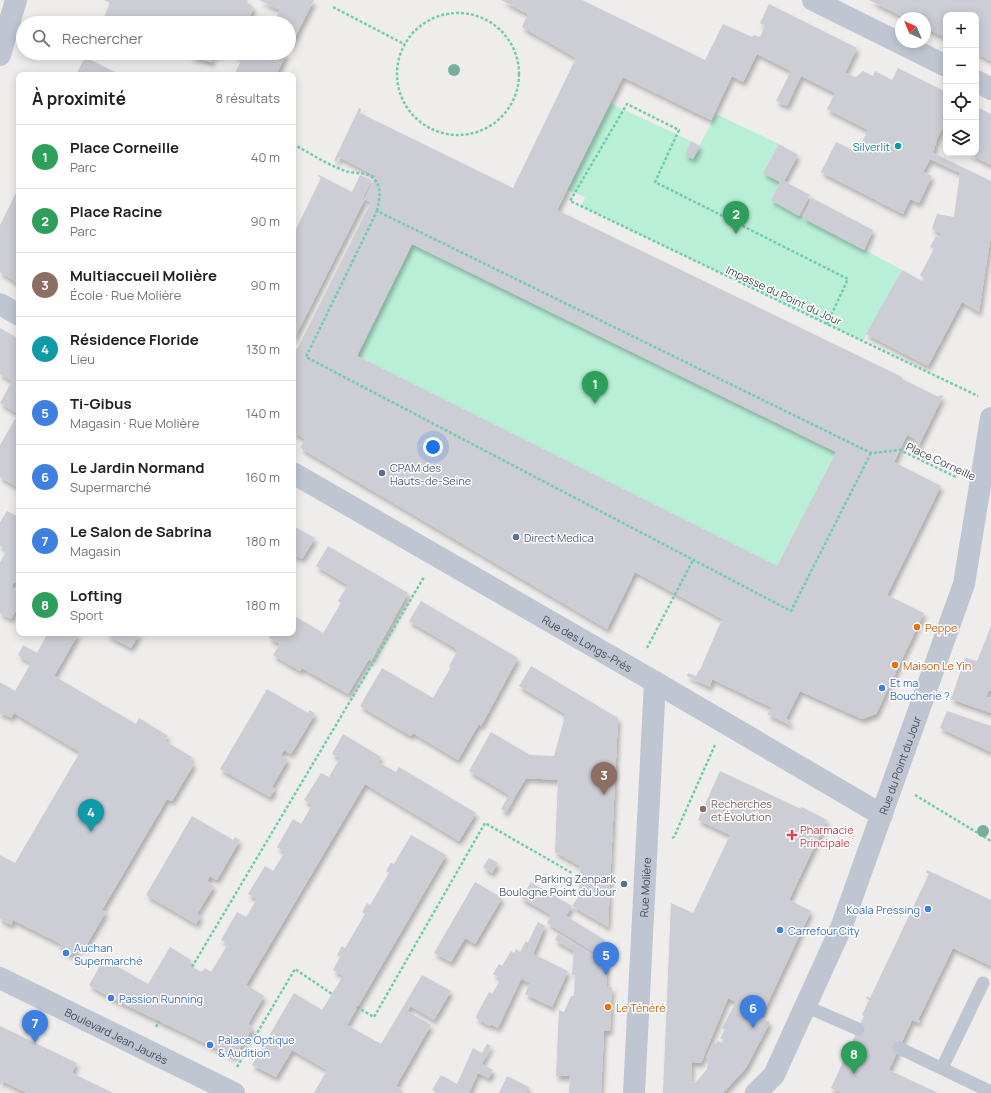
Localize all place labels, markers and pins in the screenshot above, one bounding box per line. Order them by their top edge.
place label: Silverlit [853,139,890,154]
marker: Silverlit [893,141,903,151]
pin: 2 [723,201,749,234]
pin: 1 [582,371,608,404]
place label: CPAM des Hauts-de-Seine [390,460,472,488]
marker: CPAM des Hauts-de-Seine [377,468,387,478]
place label: Direct Medica [524,530,594,545]
marker: Direct Medica [511,532,521,542]
place label: Peppe [925,620,958,635]
marker: Peppe [912,622,922,632]
place label: Maison Le Yin [903,658,971,673]
marker: Maison Le Yin [890,660,900,670]
place label: Et ma Boucherie ? [890,675,950,703]
marker: Et ma Boucherie ? [877,683,887,693]
pin: 3 [591,762,617,795]
place label: Recherches et Évolution [711,796,772,824]
pin: 4 [78,799,104,832]
marker: Recherches et Évolution [698,804,708,814]
place label: Pharmacie Principale [800,822,854,850]
marker: Pharmacie Principale [787,830,797,840]
place label: Parking Zenpark Boulogne Point du Jour [499,871,617,899]
marker: Parking Zenpark Boulogne Point du Jour [619,879,629,889]
place label: Koala Pressing [846,902,920,917]
marker: Koala Pressing [923,904,933,914]
place label: Carrefour City [788,923,860,938]
marker: Carrefour City [775,925,785,935]
place label: Auchan Supermarché [74,940,143,968]
pin: 5 [593,942,619,975]
marker: Auchan Supermarché [61,948,71,958]
place label: Passion Running [119,991,203,1006]
marker: Passion Running [106,993,116,1003]
pin: 6 [740,995,766,1028]
place label: Le Ténéré [616,1000,666,1015]
marker: Le Ténéré [603,1002,613,1012]
pin: 7 [22,1010,48,1043]
place label: Palace Optique & Audition [218,1032,295,1060]
marker: Palace Optique & Audition [205,1040,215,1050]
pin: 8 [841,1041,867,1074]

